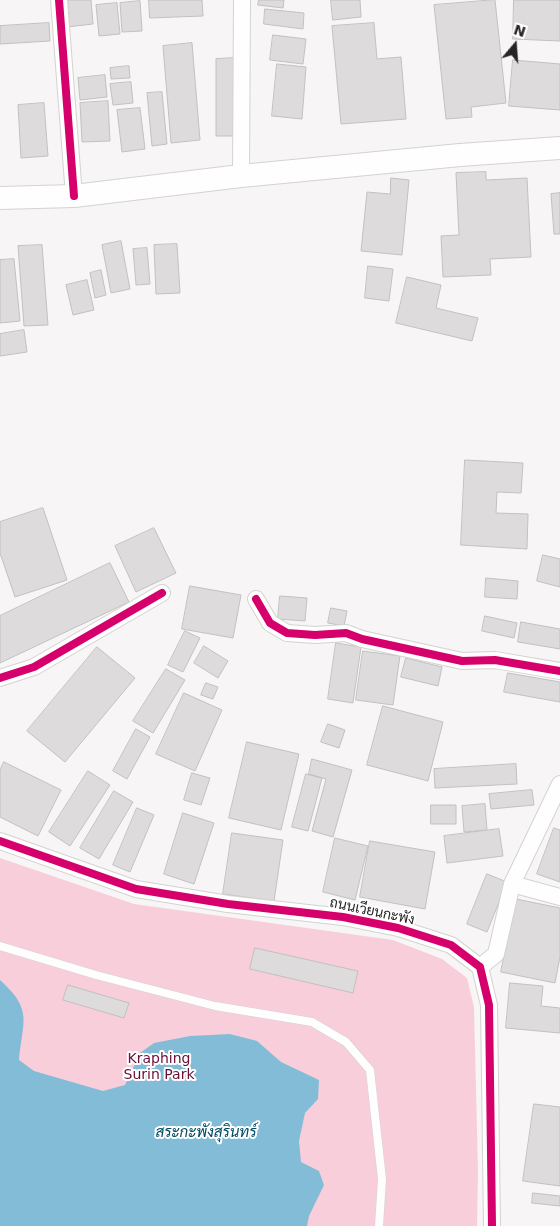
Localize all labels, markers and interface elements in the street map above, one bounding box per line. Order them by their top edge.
north arrow [490,20,540,70]
text: N [512,21,528,40]
street label: ถนนเวียนกะพัง [328,895,416,929]
park label: Kraphing Surin Park [124,1051,194,1084]
water label: สระกะพังสุรินทร์ [156,1124,256,1142]

